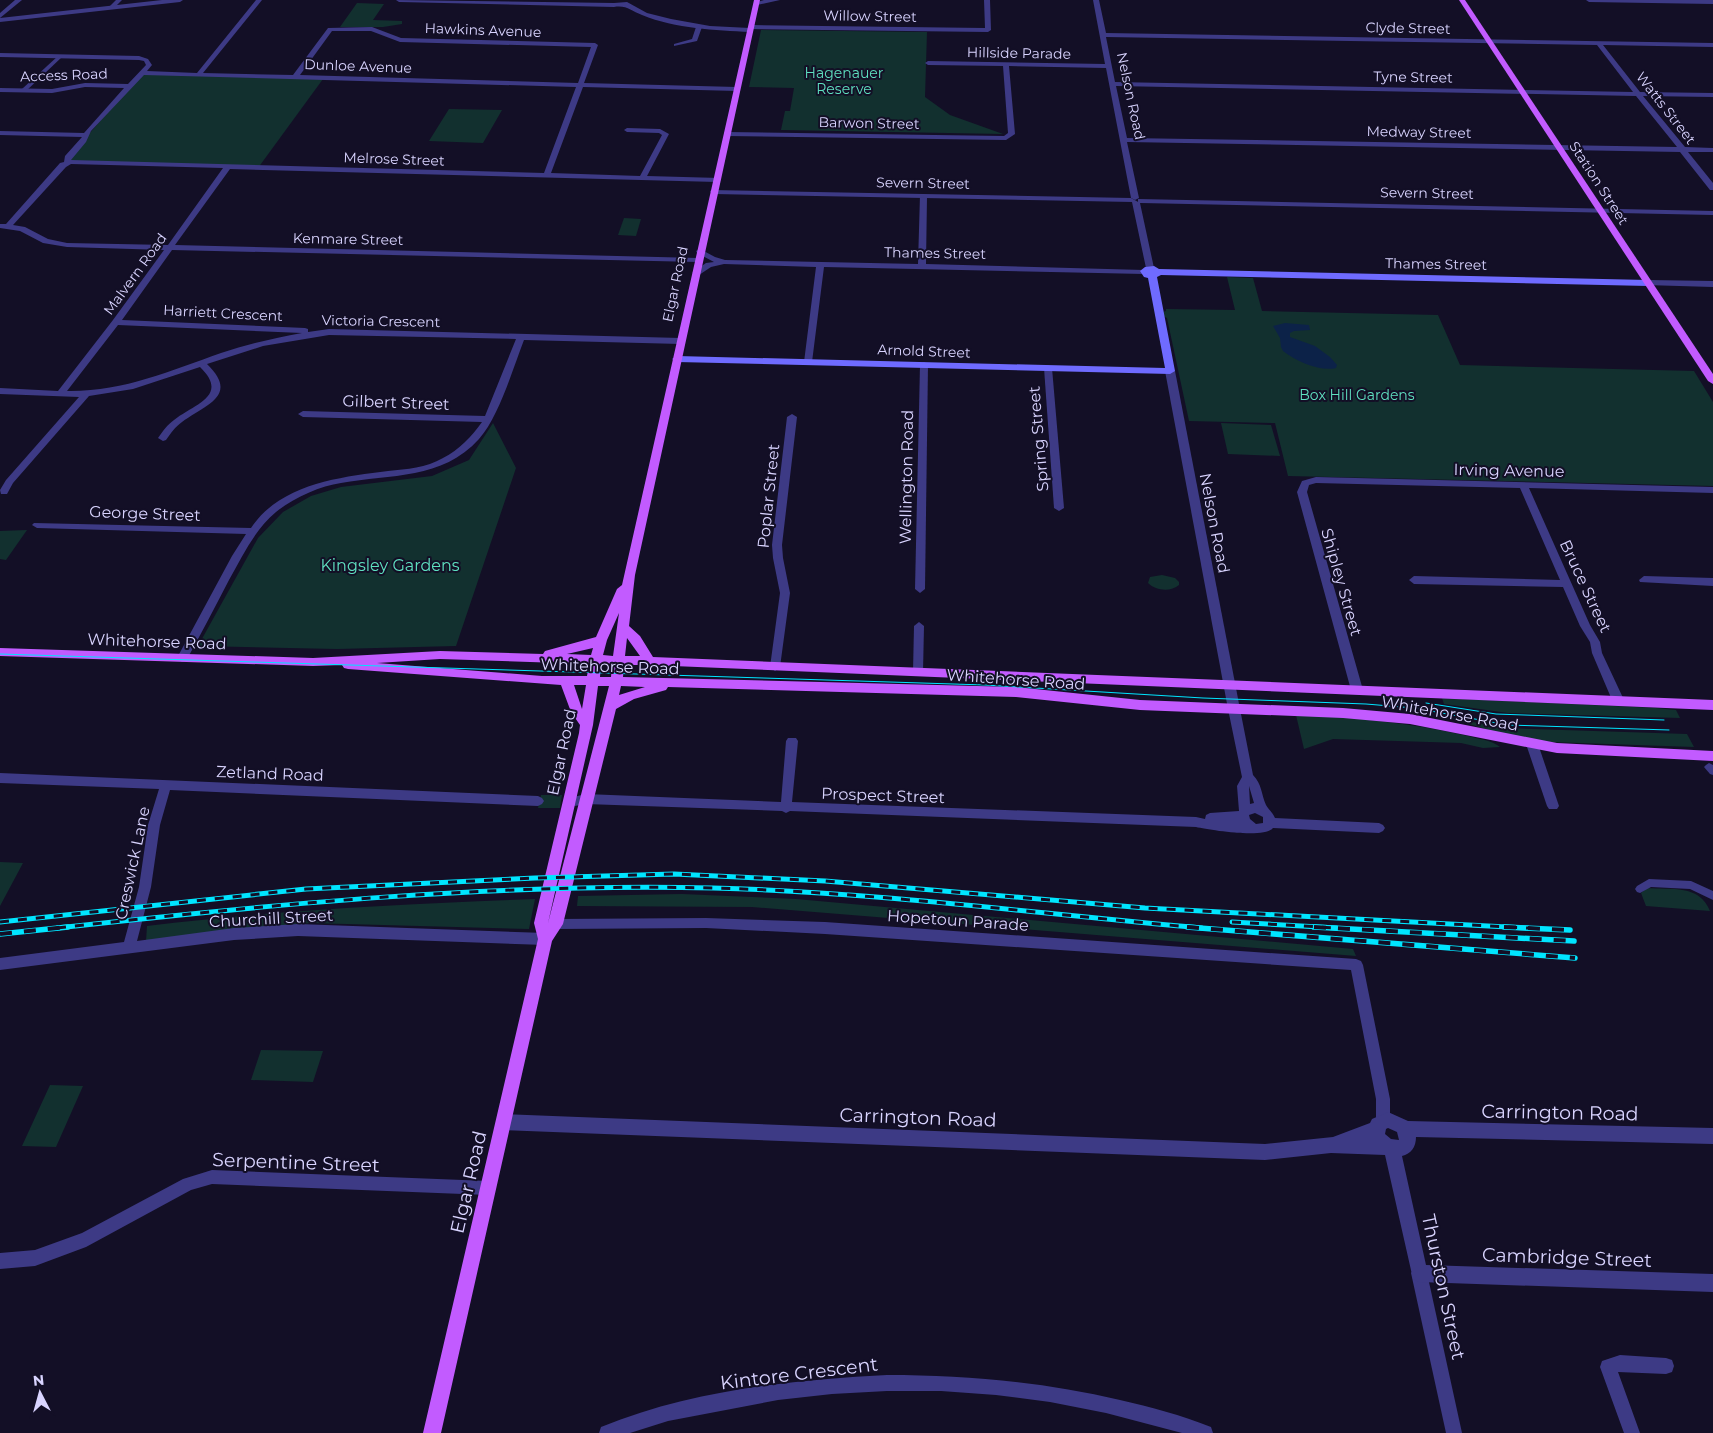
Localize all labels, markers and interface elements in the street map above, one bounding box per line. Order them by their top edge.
street label: Willow Street [823,6,917,26]
street label: Clyde Street [1365,18,1451,38]
street label: Hawkins Avenue [424,19,542,41]
street label: Hillside Parade [967,43,1071,63]
street label: Nelson Road [1113,51,1149,141]
street label: Dunloe Avenue [304,55,412,77]
street label: Access Road [20,64,108,86]
park label: Hagenauer Reserve [805,64,884,98]
street label: Tyne Street [1373,67,1453,87]
street label: Watts Street [1632,68,1700,148]
street label: Barwon Street [818,113,920,133]
street label: Medway Street [1366,122,1472,142]
street label: Station Street [1565,138,1633,228]
street label: Melrose Street [343,148,445,170]
street label: Severn Street [876,173,970,193]
street label: Severn Street [1380,183,1474,203]
street label: Kenmare Street [293,229,404,249]
street label: Malvern Road [99,230,171,318]
street label: Thames Street [884,243,986,263]
street label: Elgar Road [658,245,692,323]
street label: Thames Street [1385,254,1487,274]
street label: Harriett Crescent [163,301,284,325]
street label: Victoria Crescent [322,311,441,331]
street label: Arnold Street [877,340,971,362]
street label: Spring Street [1024,385,1053,492]
park label: Box Hill Gardens [1299,386,1415,404]
street label: Gilbert Street [342,391,450,414]
street label: Wellington Road [896,410,917,544]
street label: Poplar Street [754,442,783,549]
street label: Irving Avenue [1453,460,1565,481]
street label: Nelson Road [1195,471,1234,575]
street label: George Street [89,502,202,525]
street label: Shipley Street [1317,526,1366,639]
street label: Bruce Street [1556,537,1616,636]
park label: Kingsley Gardens [320,556,460,575]
street label: Whitehorse Road [87,630,227,653]
street label: Whitehorse Road [540,655,680,678]
street label: Whitehorse Road [946,665,1086,694]
street label: Whitehorse Road [1380,692,1520,735]
street label: Elgar Road [543,707,580,797]
street label: Zetland Road [216,762,324,785]
street label: Prospect Street [821,784,946,807]
street label: Creswick Lane [111,805,154,921]
street label: Churchill Street [208,906,334,931]
street label: Hopetoun Parade [886,906,1029,935]
street label: Carrington Road [1481,1100,1639,1125]
street label: Carrington Road [839,1103,997,1132]
street label: Elgar Road [446,1129,491,1236]
street label: Serpentine Street [212,1148,380,1177]
street label: Thurston Street [1417,1212,1470,1362]
street label: Cambridge Street [1482,1243,1653,1272]
street label: Kintore Crescent [719,1352,880,1395]
north arrow [15,1368,65,1418]
text: N [32,1371,45,1390]

